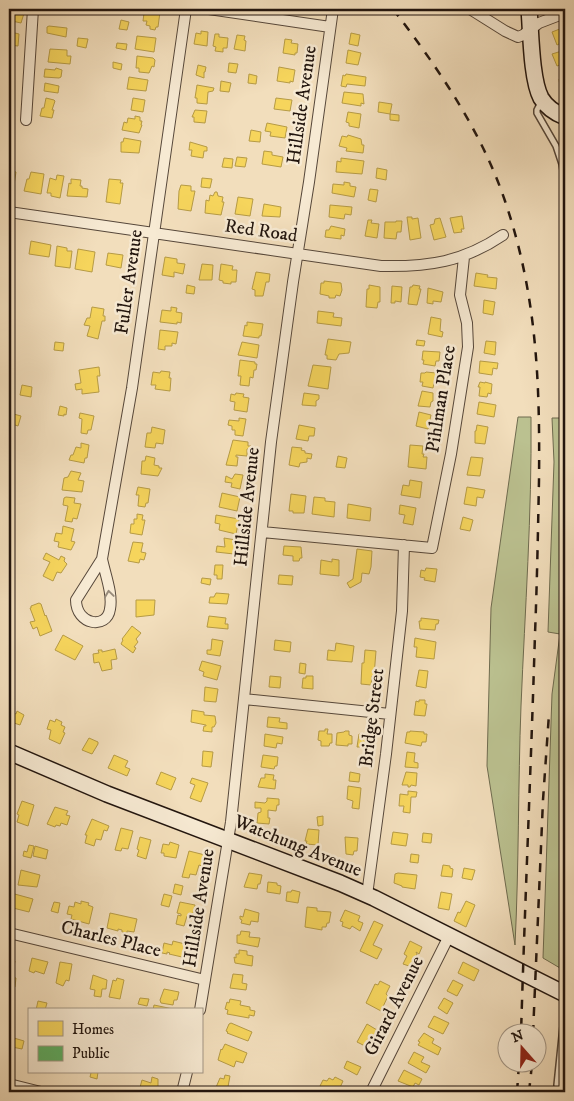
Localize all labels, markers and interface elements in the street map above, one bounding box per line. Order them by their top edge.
street label: Hillside Avenue [282,44,322,166]
street label: Red Road [223,215,299,248]
street label: Fuller Avenue [110,228,148,336]
street label: Pihlman Place [421,343,461,454]
street label: Hillside Avenue [229,446,265,568]
one-way arrow [104,590,115,598]
street label: Bridge Street [355,667,389,769]
street label: Watchung Avenue [230,810,365,882]
street label: Hillside Avenue [178,847,220,969]
street label: Charles Place [59,915,164,963]
street label: Girard Avenue [359,952,429,1060]
legend [28,1008,202,1074]
text: Homes [72,1020,114,1039]
north arrow [496,1024,546,1074]
text: N [509,1026,527,1047]
text: Public [72,1044,110,1063]

